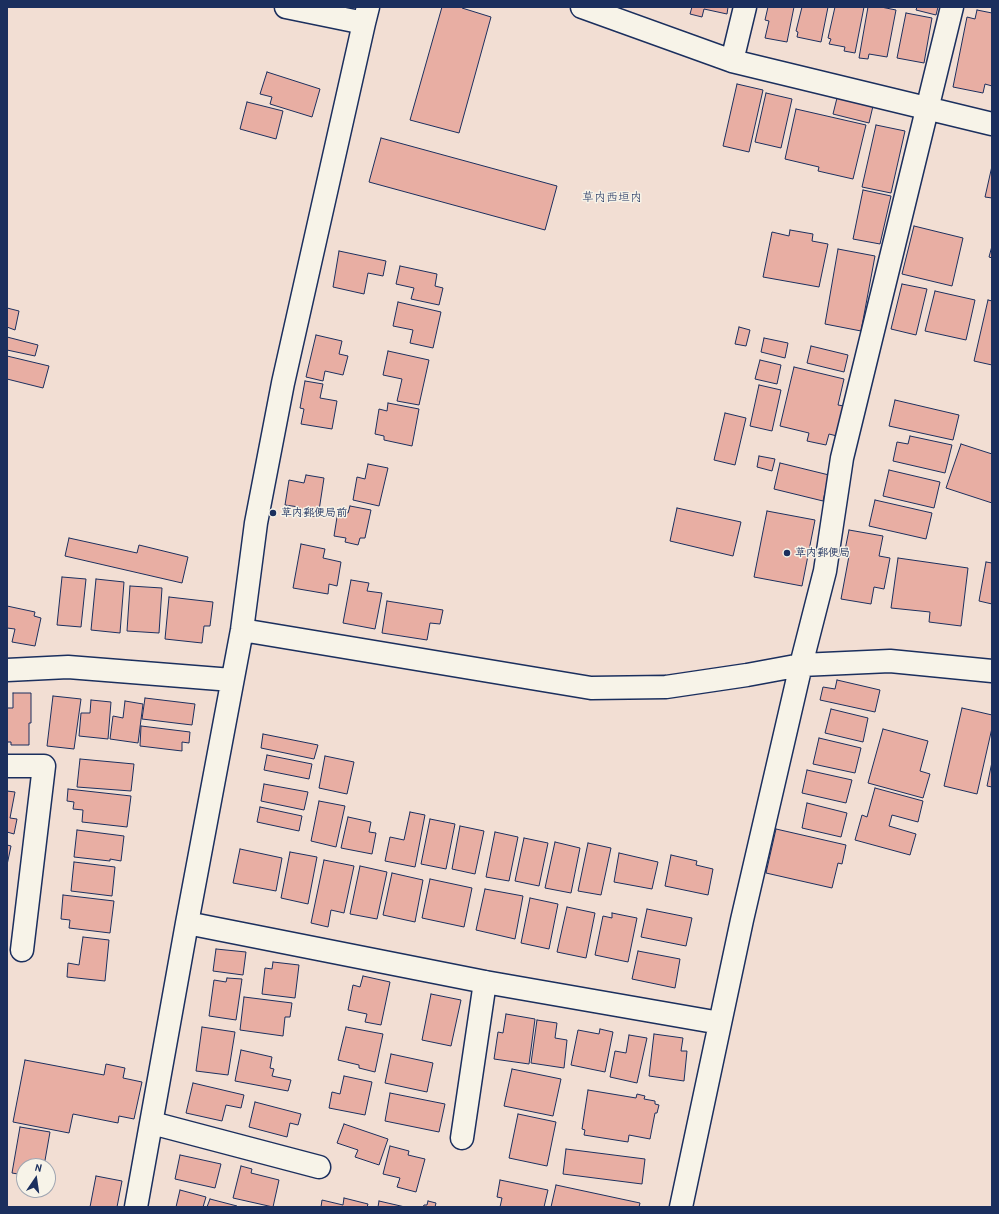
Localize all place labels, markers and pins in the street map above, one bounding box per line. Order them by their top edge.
place label: 草内郵便局前 [281,506,347,520]
marker: 草内郵便局前 [268,508,278,518]
place label: 草内郵便局 [795,546,850,560]
marker: 草内郵便局 [782,548,792,558]

